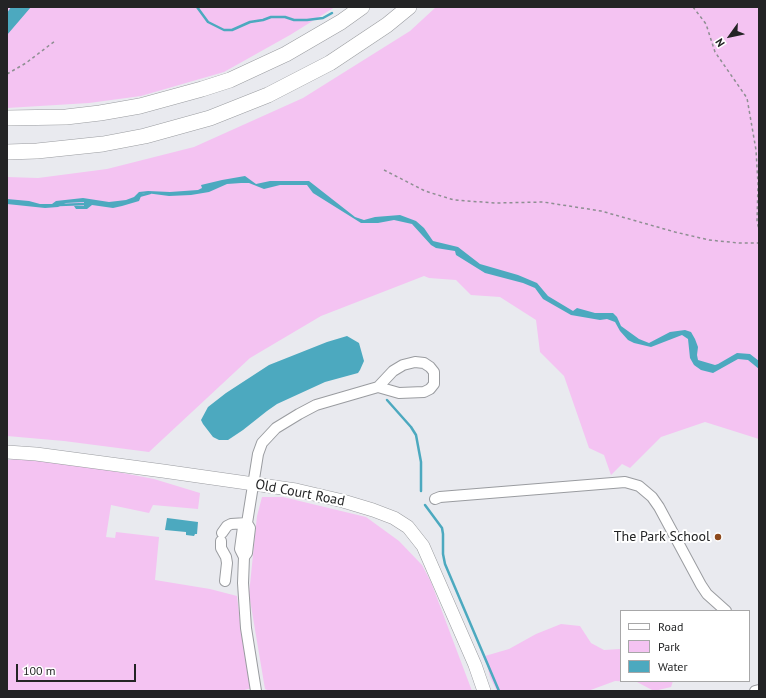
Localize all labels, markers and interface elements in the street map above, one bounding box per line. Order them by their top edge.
north arrow [710,16,750,56]
text: N [712,36,728,49]
street label: Old Court Road [254,476,346,510]
place label: The Park School [614,529,710,545]
marker: The Park School [713,532,723,542]
legend [620,610,750,682]
text: Road [658,619,683,634]
text: Park [658,639,680,654]
scale bar [18,656,138,682]
text: Water [658,659,688,674]
text: 100 m [23,663,56,678]

